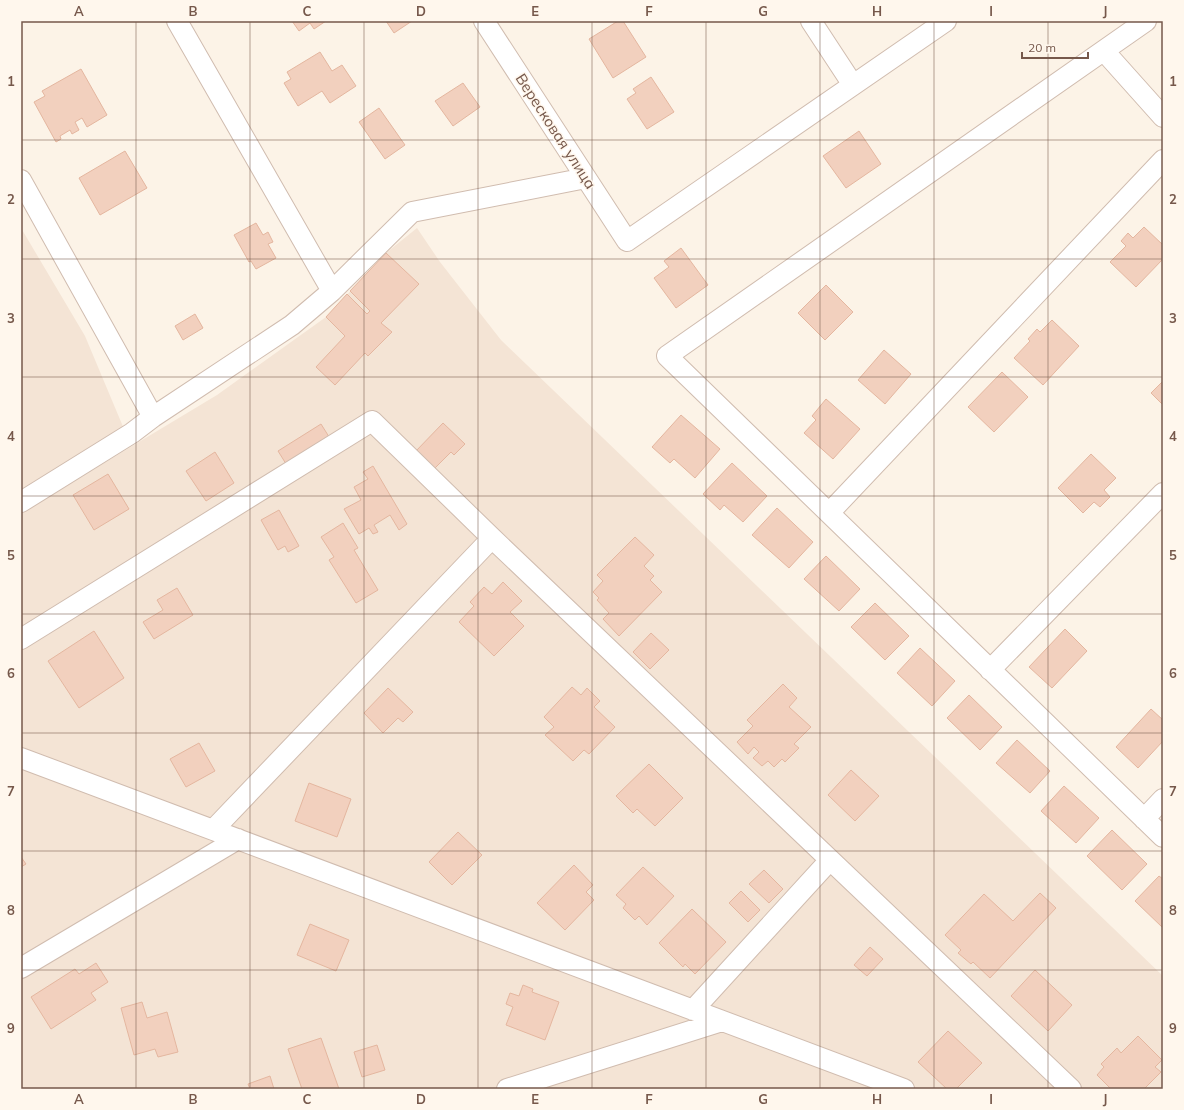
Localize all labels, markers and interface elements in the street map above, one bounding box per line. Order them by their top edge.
text: A [74,3,84,19]
text: B [189,3,198,19]
text: C [303,3,312,19]
text: D [416,3,426,19]
text: E [531,3,539,19]
text: F [645,3,653,19]
text: G [758,3,768,19]
text: H [872,3,882,19]
text: I [989,3,993,19]
text: J [1103,3,1107,19]
scale bar [1022,34,1088,60]
text: 20 m [1028,40,1056,55]
street label: Вересковая улица [512,70,600,192]
text: 1 [7,73,15,89]
text: 1 [1169,73,1177,89]
text: 2 [7,191,15,207]
text: 2 [1169,191,1177,207]
text: 3 [7,310,15,326]
text: 3 [1169,310,1177,326]
text: 4 [7,428,15,444]
text: 4 [1169,428,1177,444]
text: 5 [7,547,15,563]
text: 5 [1169,547,1177,563]
text: 6 [7,665,15,681]
text: 6 [1169,665,1177,681]
text: 7 [7,783,15,799]
text: 7 [1169,783,1177,799]
text: 8 [7,902,15,918]
text: 8 [1169,902,1177,918]
text: 9 [7,1020,15,1036]
text: 9 [1169,1020,1177,1036]
text: A [74,1091,84,1107]
text: B [189,1091,198,1107]
text: C [303,1091,312,1107]
text: D [416,1091,426,1107]
text: E [531,1091,539,1107]
text: F [645,1091,653,1107]
text: G [758,1091,768,1107]
text: H [872,1091,882,1107]
text: I [989,1091,993,1107]
text: J [1103,1091,1107,1107]

